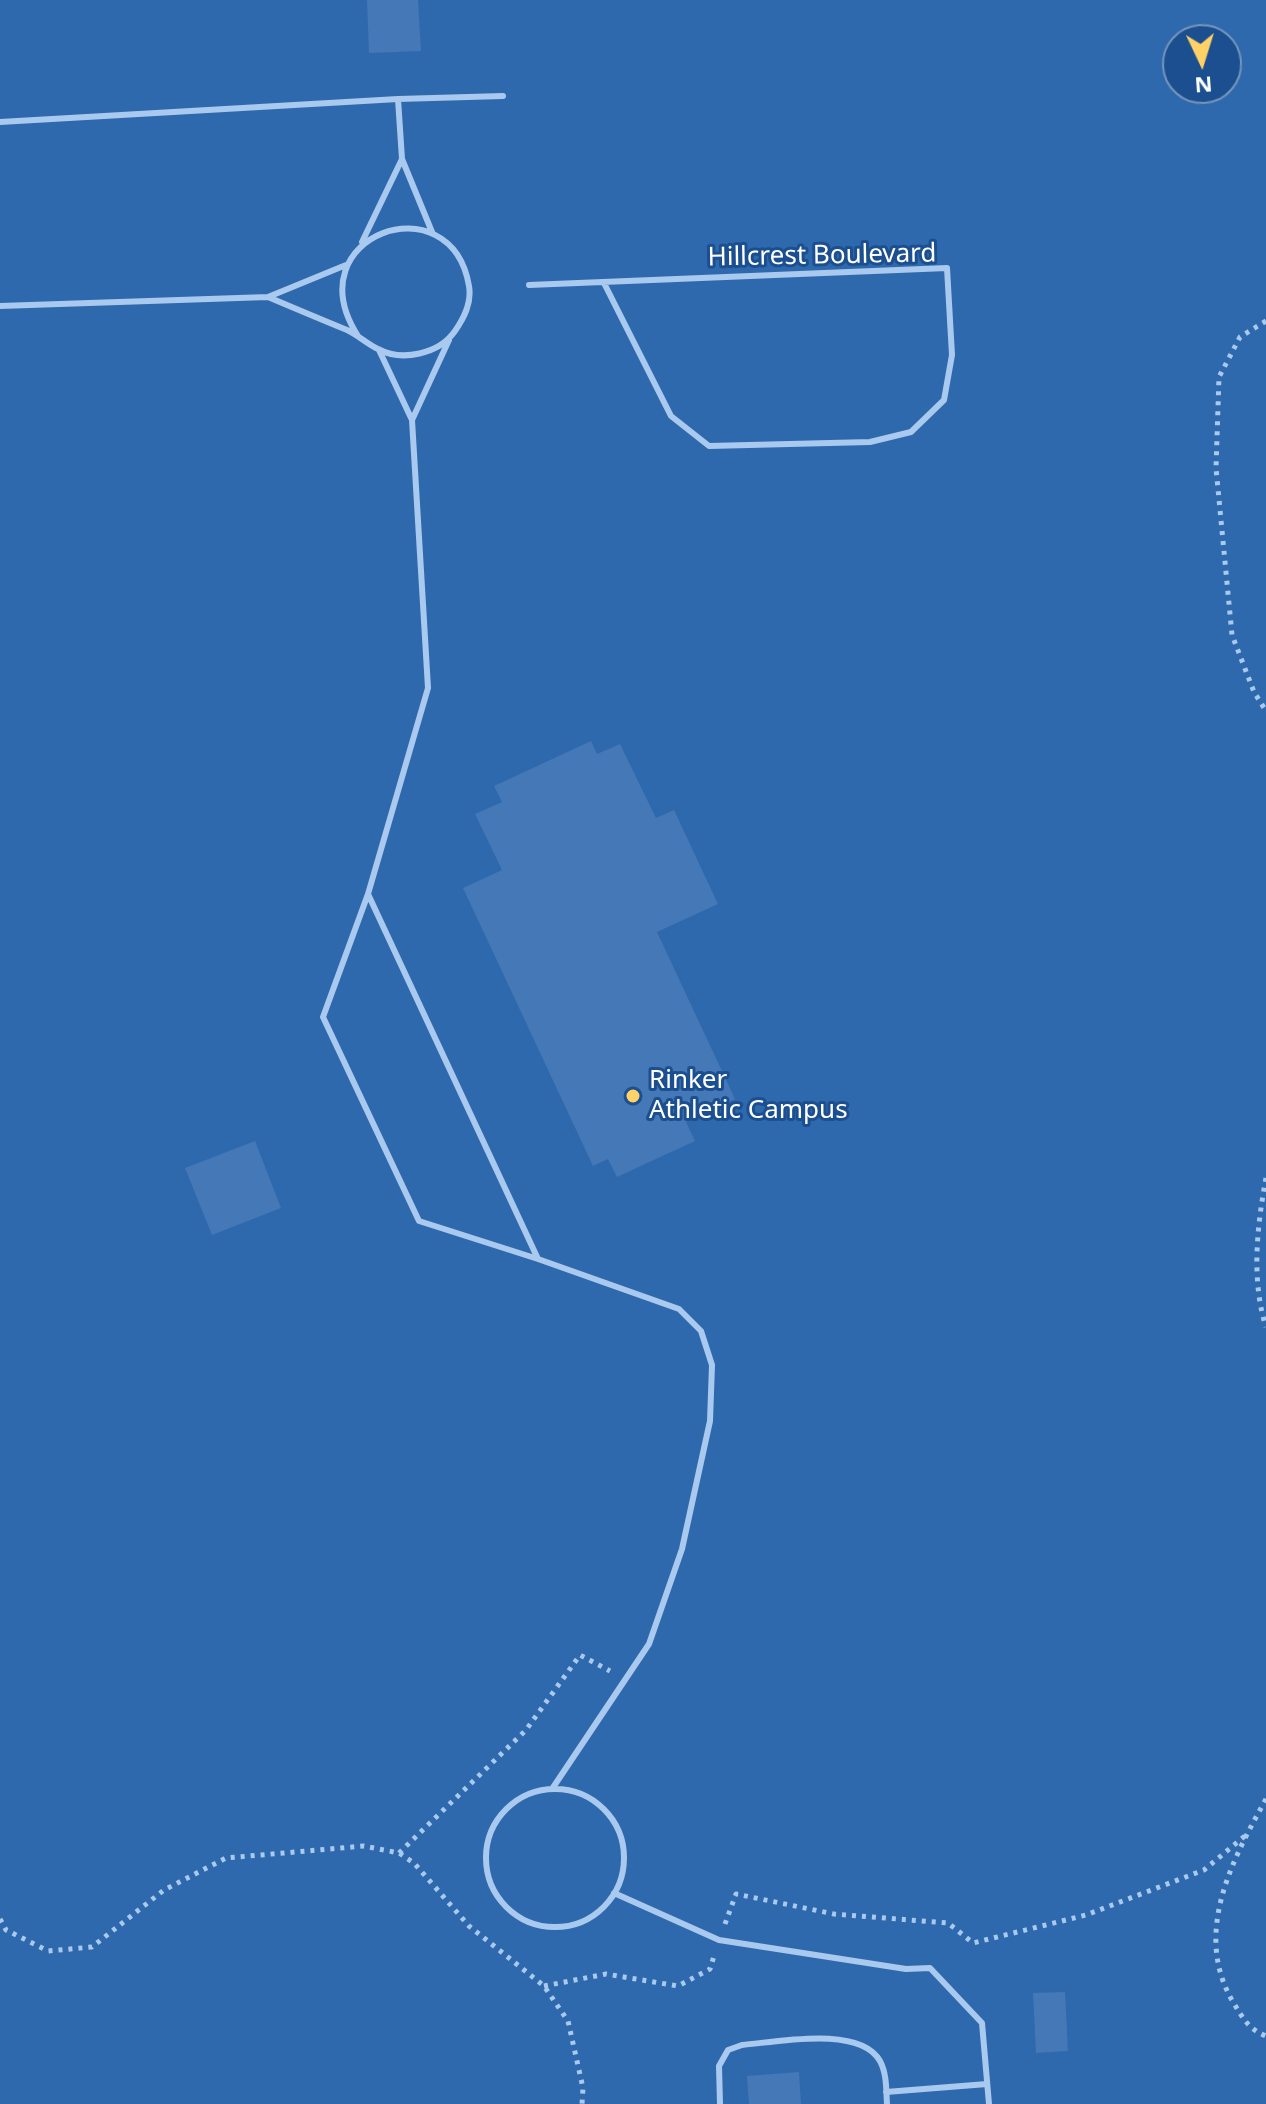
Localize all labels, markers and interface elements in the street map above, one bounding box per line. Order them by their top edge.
north arrow [1162,24,1242,104]
text: N [1194,70,1214,102]
street label: Hillcrest Boulevard [707,238,937,274]
place label: Rinker Athletic Campus [649,1065,848,1126]
marker: Rinker Athletic Campus [624,1087,642,1105]

